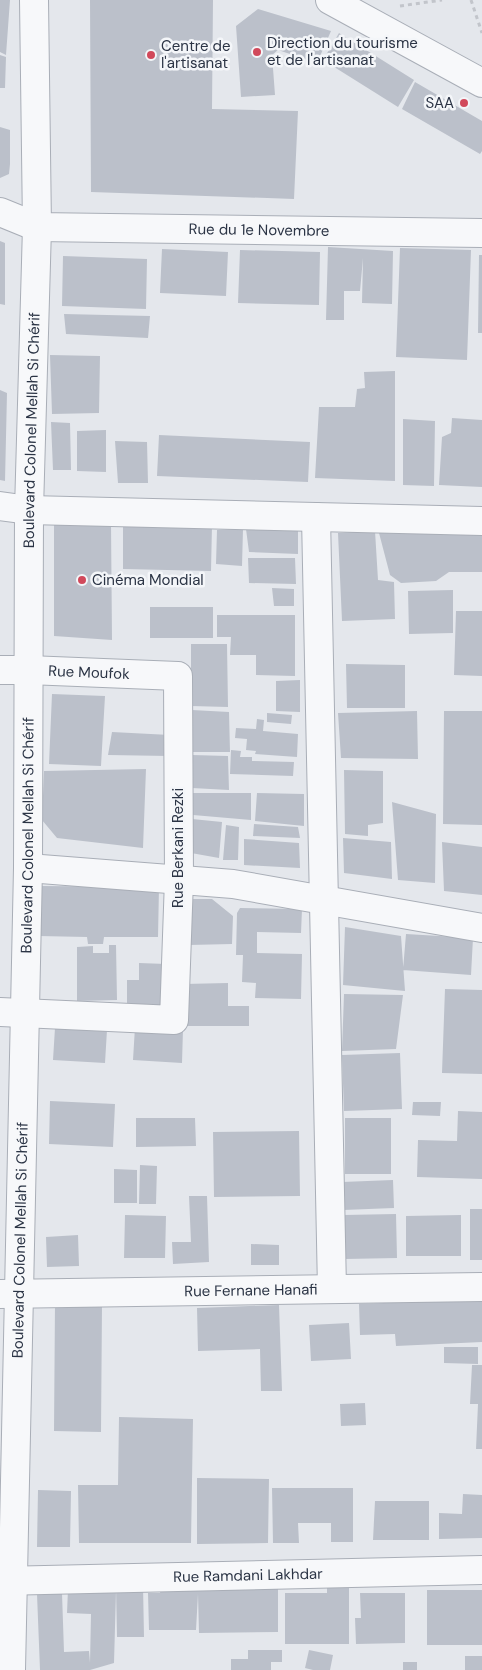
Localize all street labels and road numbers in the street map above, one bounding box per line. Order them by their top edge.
street label: Rue du 1e Novembre [189,219,330,241]
street label: Boulevard Colonel Mellah Si Chérif [19,312,45,548]
street label: Rue Moufok [48,661,130,684]
street label: Boulevard Colonel Mellah Si Chérif [16,717,38,953]
street label: Rue Berkani Rezki [168,788,188,908]
street label: Boulevard Colonel Mellah Si Chérif [8,1122,33,1358]
street label: Rue Fernane Hanafi [184,1279,318,1301]
street label: Rue Ramdani Lakhdar [173,1564,323,1587]

